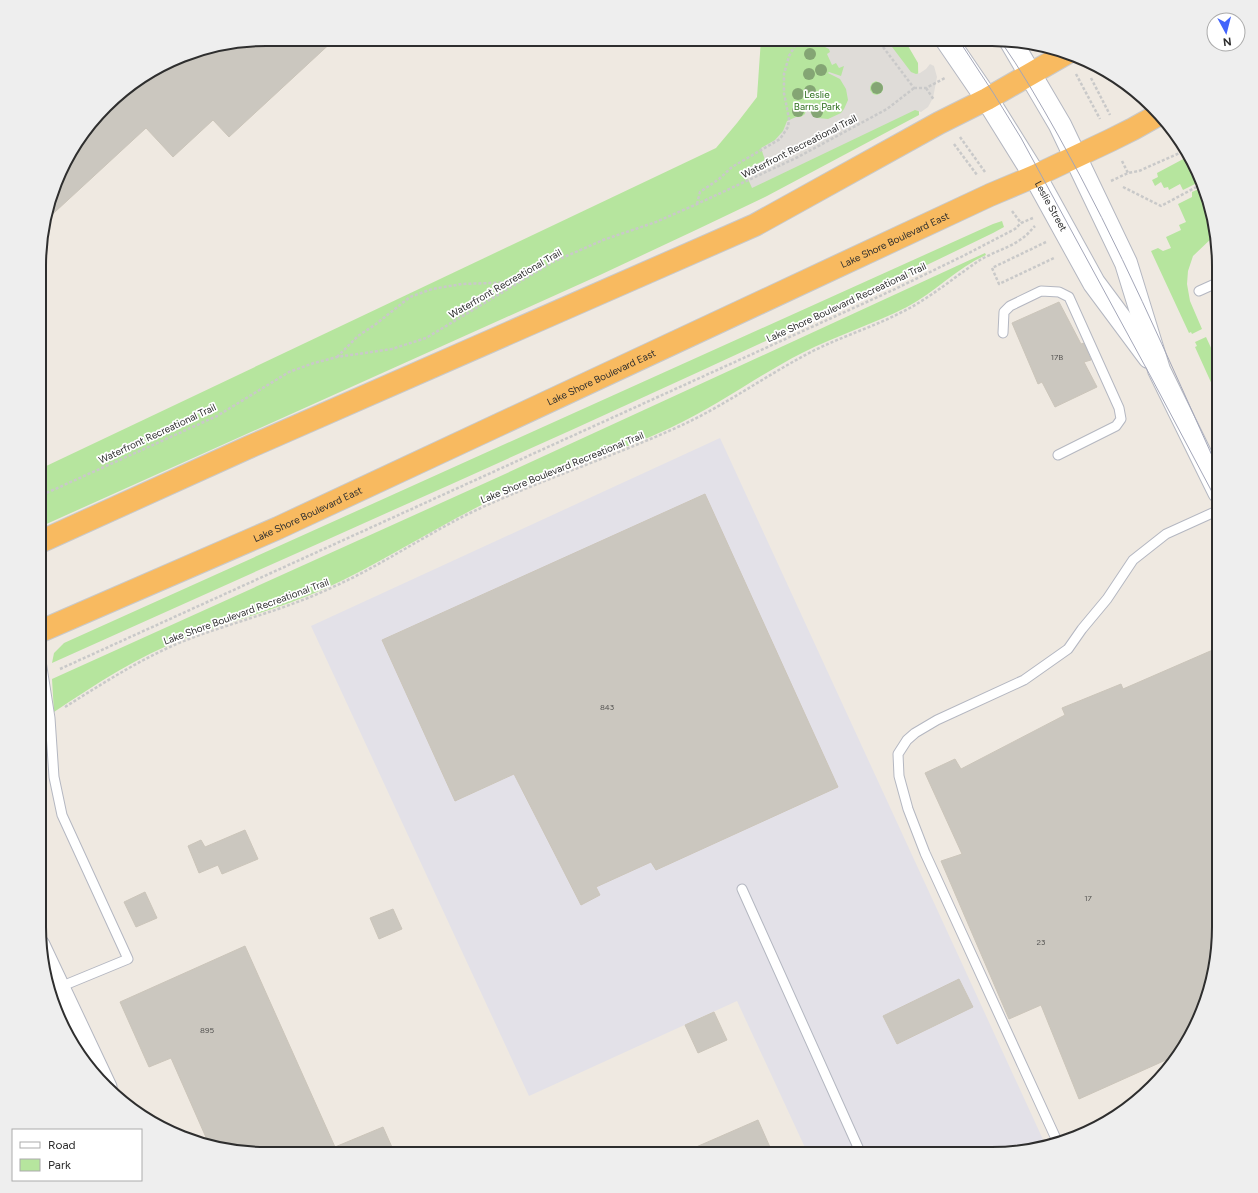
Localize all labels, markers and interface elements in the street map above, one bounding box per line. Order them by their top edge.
north arrow [1206,12,1246,52]
text: N [1222,34,1232,48]
park label: Leslie Barns Park [794,88,840,113]
street label: Waterfront Recreational Trail [739,112,859,181]
street label: Leslie Street [1032,178,1070,234]
street label: Lake Shore Boulevard East [838,209,951,271]
street label: Waterfront Recreational Trail [447,246,564,321]
street label: Lake Shore Boulevard Recreational Trail [764,260,928,345]
street label: Lake Shore Boulevard East [545,346,658,408]
house number: 17B [1051,352,1063,362]
street label: Waterfront Recreational Trail [96,401,218,466]
street label: Lake Shore Boulevard Recreational Trail [479,429,646,506]
street label: Lake Shore Boulevard East [251,484,364,545]
street label: Lake Shore Boulevard Recreational Trail [162,575,331,648]
house number: 843 [600,702,614,712]
house number: 17 [1084,893,1092,903]
house number: 23 [1037,937,1045,947]
house number: 895 [200,1025,214,1035]
legend [12,1129,142,1181]
text: Road [48,1138,76,1152]
text: Park [48,1158,71,1172]

